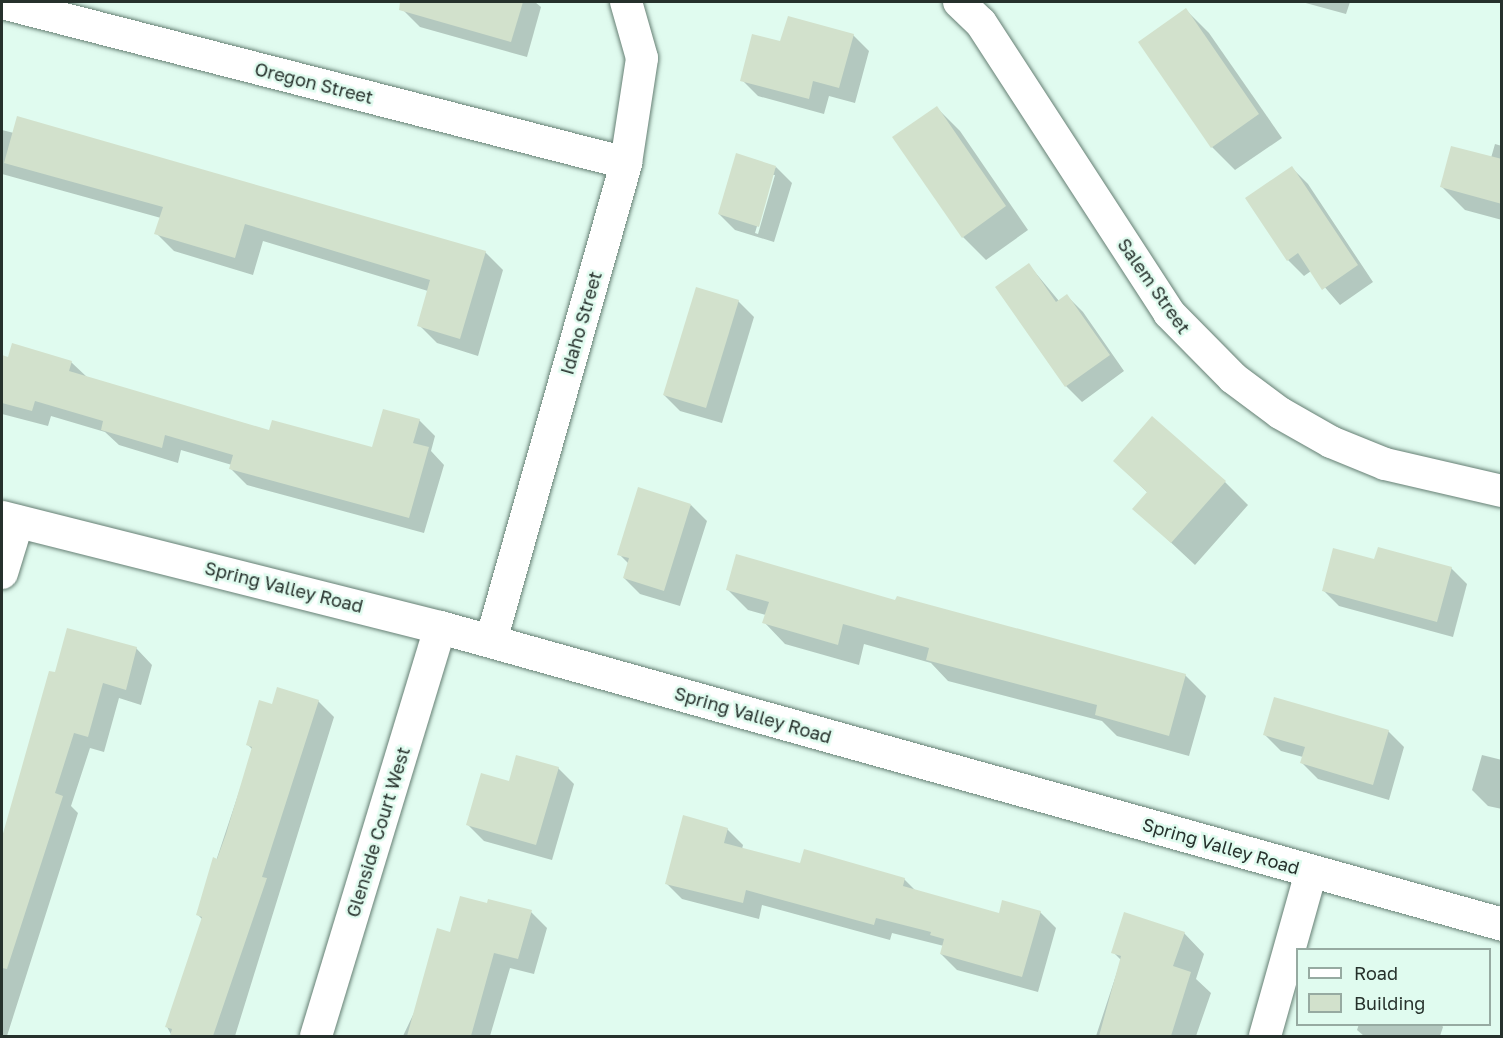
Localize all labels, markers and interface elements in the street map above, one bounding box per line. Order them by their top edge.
street label: Oregon Street [253,58,375,108]
street label: Salem Street [1113,234,1195,338]
street label: Idaho Street [556,269,606,377]
street label: Spring Valley Road [203,557,365,617]
street label: Spring Valley Road [672,682,834,748]
street label: Glenside Court West [342,744,414,920]
street label: Spring Valley Road [1140,813,1302,879]
legend [1296,948,1491,1026]
text: Road [1354,962,1398,984]
text: Building [1354,992,1425,1014]

